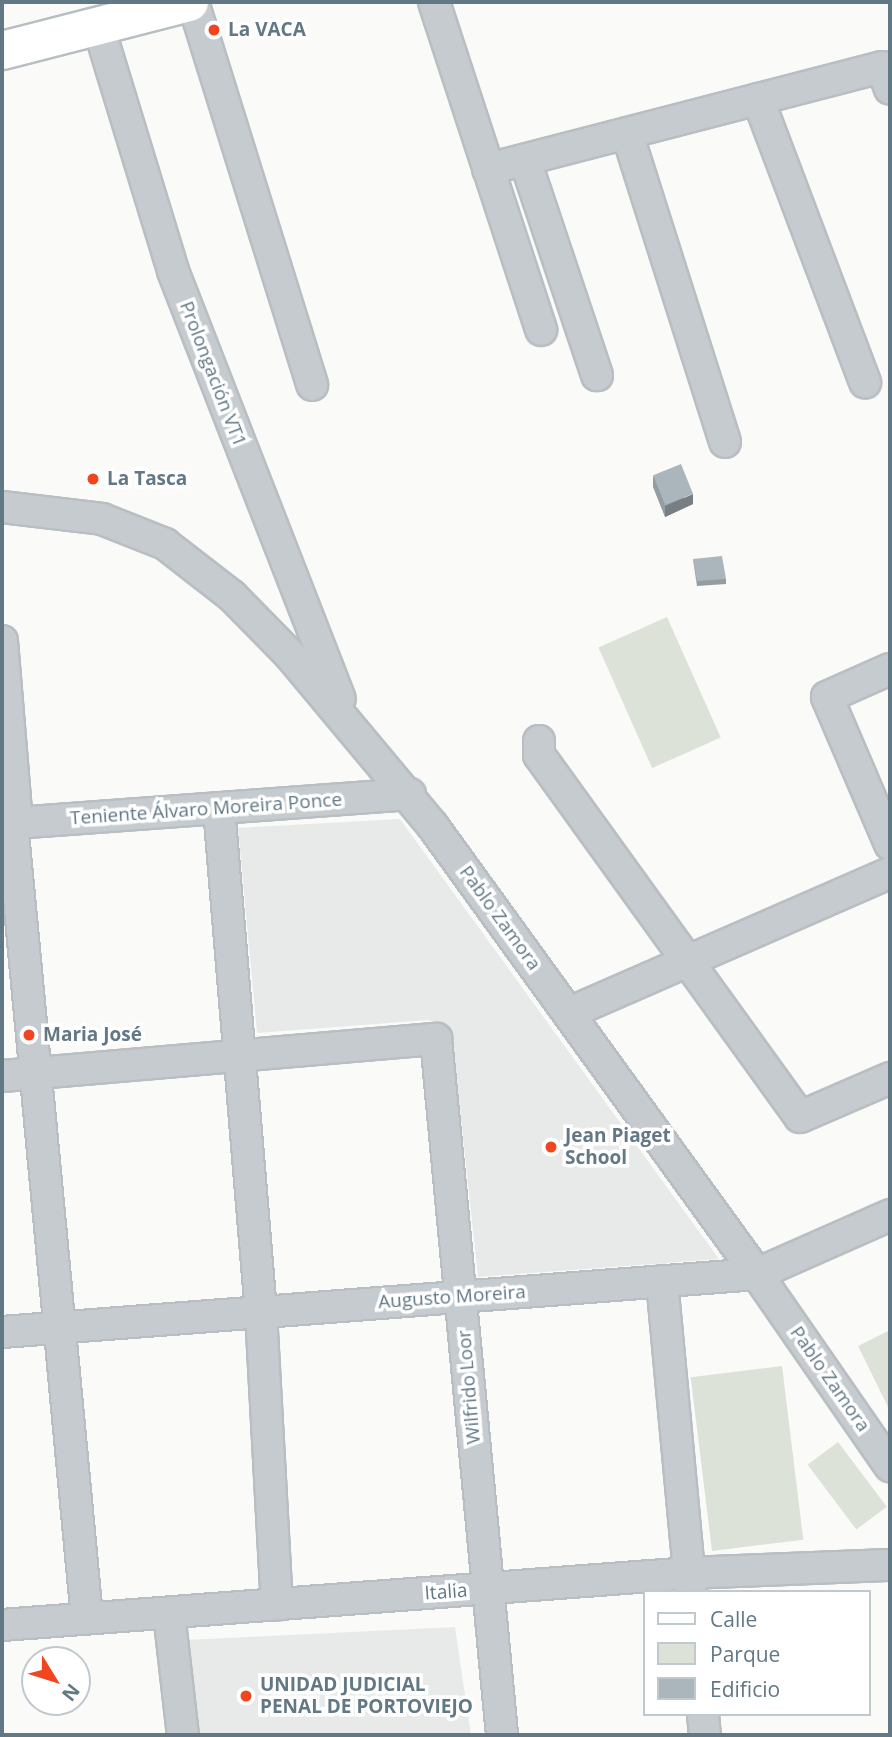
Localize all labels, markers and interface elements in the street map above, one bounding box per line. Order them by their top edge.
place label: La VACA [228,19,306,41]
marker: La VACA [206,22,222,38]
street label: Prolongación VT1 [175,298,251,450]
place label: La Tasca [107,468,187,490]
marker: La Tasca [85,471,101,487]
street label: Teniente Álvaro Moreira Ponce [69,788,343,830]
street label: Pablo Zamora [454,861,546,975]
place label: Maria José [43,1024,142,1046]
marker: Maria José [21,1027,37,1043]
place label: Jean Piaget School [565,1125,671,1169]
marker: Jean Piaget School [543,1139,559,1155]
street label: Augusto Moreira [377,1280,527,1314]
street label: Pablo Zamora [785,1322,875,1436]
street label: Wilfrido Loor [453,1329,485,1445]
street label: Italia [424,1579,468,1605]
legend [644,1590,871,1716]
text: Calle [710,1605,757,1633]
text: Parque [710,1640,780,1668]
north arrow [21,1646,91,1716]
place label: UNIDAD JUDICIAL PENAL DE PORTOVIEJO [260,1674,473,1718]
text: Edificio [710,1675,780,1703]
text: N [56,1679,86,1707]
marker: UNIDAD JUDICIAL PENAL DE PORTOVIEJO [238,1688,254,1704]

